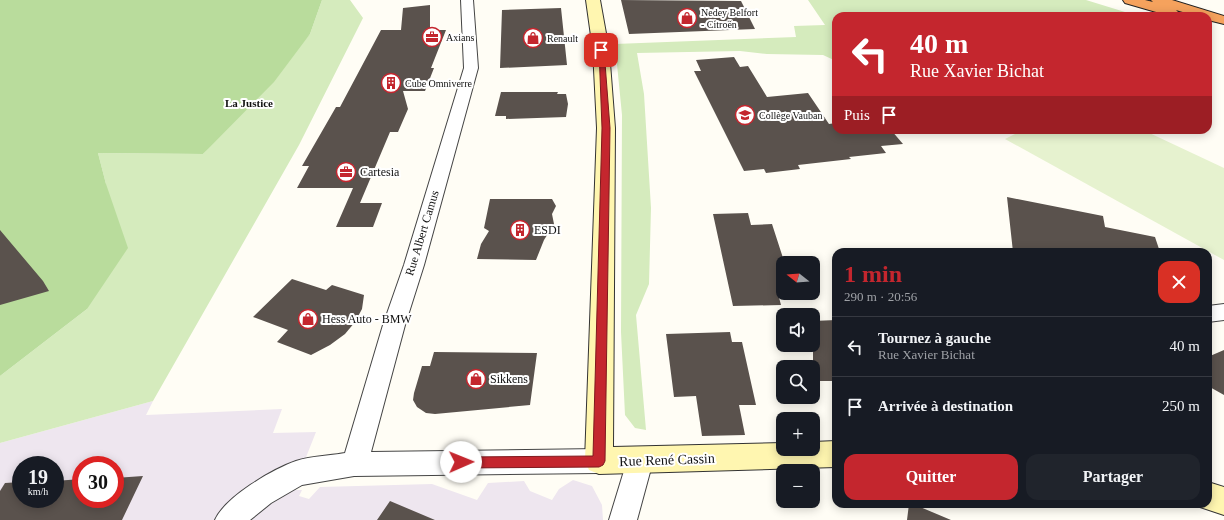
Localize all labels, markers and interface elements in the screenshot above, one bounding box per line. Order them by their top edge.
shop icon: Nedey Belfort - Citroën [676,7,698,29]
place label: Nedey Belfort - Citroën [701,7,758,30]
office icon: Axians [421,26,443,48]
shop icon: Renault [522,27,544,49]
icon: left [844,28,896,80]
text: 40 m [910,28,968,59]
place label: Axians [446,32,474,43]
place label: Renault [547,33,578,44]
pin [584,33,618,67]
icon: arrive [590,39,612,61]
text: Rue Xavier Bichat [910,61,1044,81]
building icon: Cube Omniverre [380,72,402,94]
place label: Cube Omniverre [405,78,472,89]
district label: La Justice [225,97,273,109]
school or university icon: Collège Vauban [734,104,756,126]
icon: arrive [878,104,900,126]
text: Puis [844,107,870,123]
place label: Collège Vauban [759,110,822,121]
office icon: Cartesia [335,161,357,183]
place label: Cartesia [360,165,400,179]
street label: Rue Albert Camus [402,188,442,277]
building icon: ESDI [509,219,531,241]
place label: ESDI [534,223,561,237]
north arrow [776,256,820,300]
map controls [776,256,820,508]
text: 1 min [844,261,902,287]
button: close [1158,261,1200,303]
text: 290 m · 20:56 [844,289,917,304]
shop icon: Hess Auto - BMW [297,308,319,330]
button: sound [776,308,820,352]
place label: Hess Auto - BMW [322,312,412,326]
text: Tournez à gauche [878,330,991,346]
icon: left [844,336,866,358]
text: 40 m [1170,338,1200,354]
text: Rue Xavier Bichat [878,347,975,362]
button: search [776,360,820,404]
shop icon: Sikkens [465,368,487,390]
place label: Sikkens [490,372,528,386]
icon: arrive [844,396,866,418]
text: Arrivée à destination [878,398,1013,414]
text: 250 m [1162,398,1200,414]
button: + [776,412,820,456]
position arrow [440,441,482,483]
street label: Rue René Cassin [619,451,715,469]
button: Quitter [844,454,1018,500]
button: Partager [1026,454,1200,500]
speed limit sign: 30 [72,456,124,508]
button: − [776,464,820,508]
text: 19 [28,466,48,488]
text: km/h [28,486,48,497]

